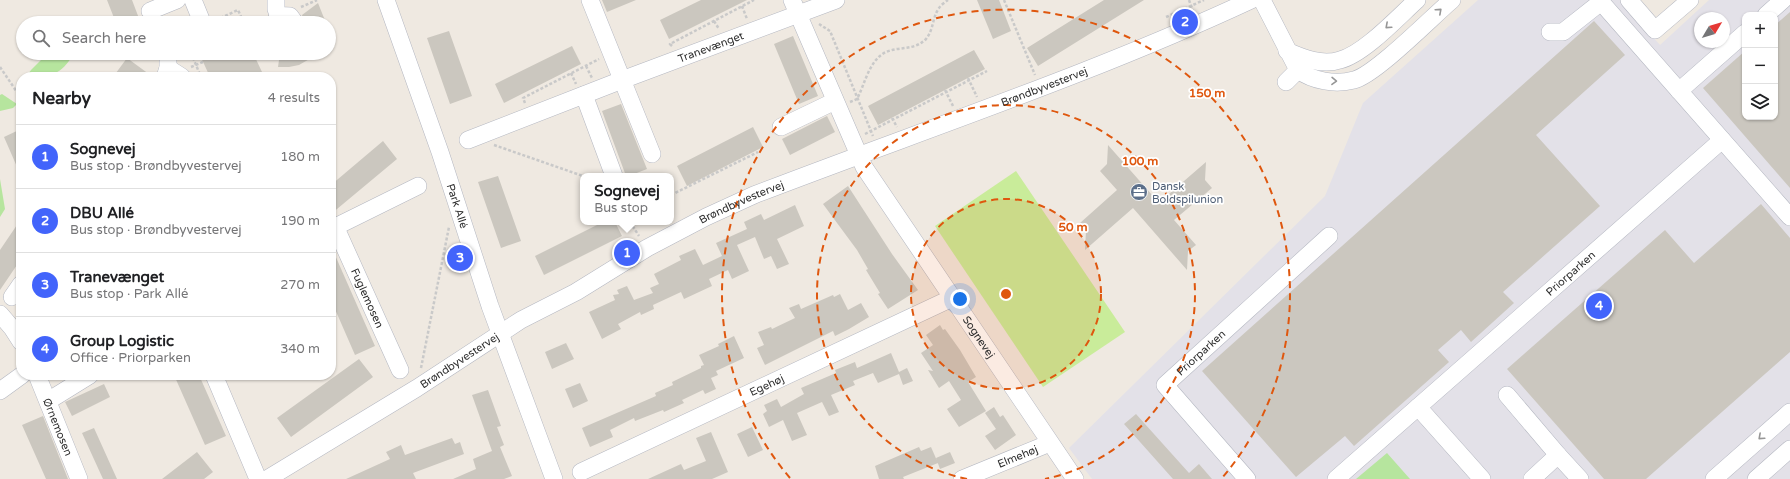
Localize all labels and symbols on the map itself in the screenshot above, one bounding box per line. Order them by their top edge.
pin: 2 [1172,7,1198,37]
one-way arrow [1434,9,1442,16]
north arrow [1694,12,1730,48]
one-way arrow [1385,21,1393,29]
street label: Tranevænget [676,29,746,66]
street label: Brøndbyvestervej [999,64,1089,109]
one-way arrow [1331,77,1337,86]
text: 150 m [1189,86,1225,100]
text: 100 m [1122,154,1158,168]
street label: Brøndbyvestervej [697,178,786,227]
place label: Dansk Boldspilunion [1152,180,1223,206]
street label: Park Allé [444,182,470,230]
office icon: Dansk Boldspilunion [1129,182,1149,202]
text: 50 m [1058,220,1088,234]
pin: 1 [614,238,640,268]
pin: 3 [447,243,473,273]
street label: Priorparken [1543,248,1598,299]
street label: Fuglemosen [348,266,386,330]
centre of rings [999,287,1013,301]
your location [950,289,970,309]
pin: 4 [1586,291,1612,321]
street label: Sognevej [960,314,997,361]
street label: Priorparken [1174,327,1228,378]
street label: Brøndbyvestervej [418,330,502,391]
street label: Egehøj [748,372,786,399]
street label: Ørnemosen [40,396,75,458]
one-way arrow [1758,433,1766,440]
street label: Elmehøj [996,443,1040,471]

